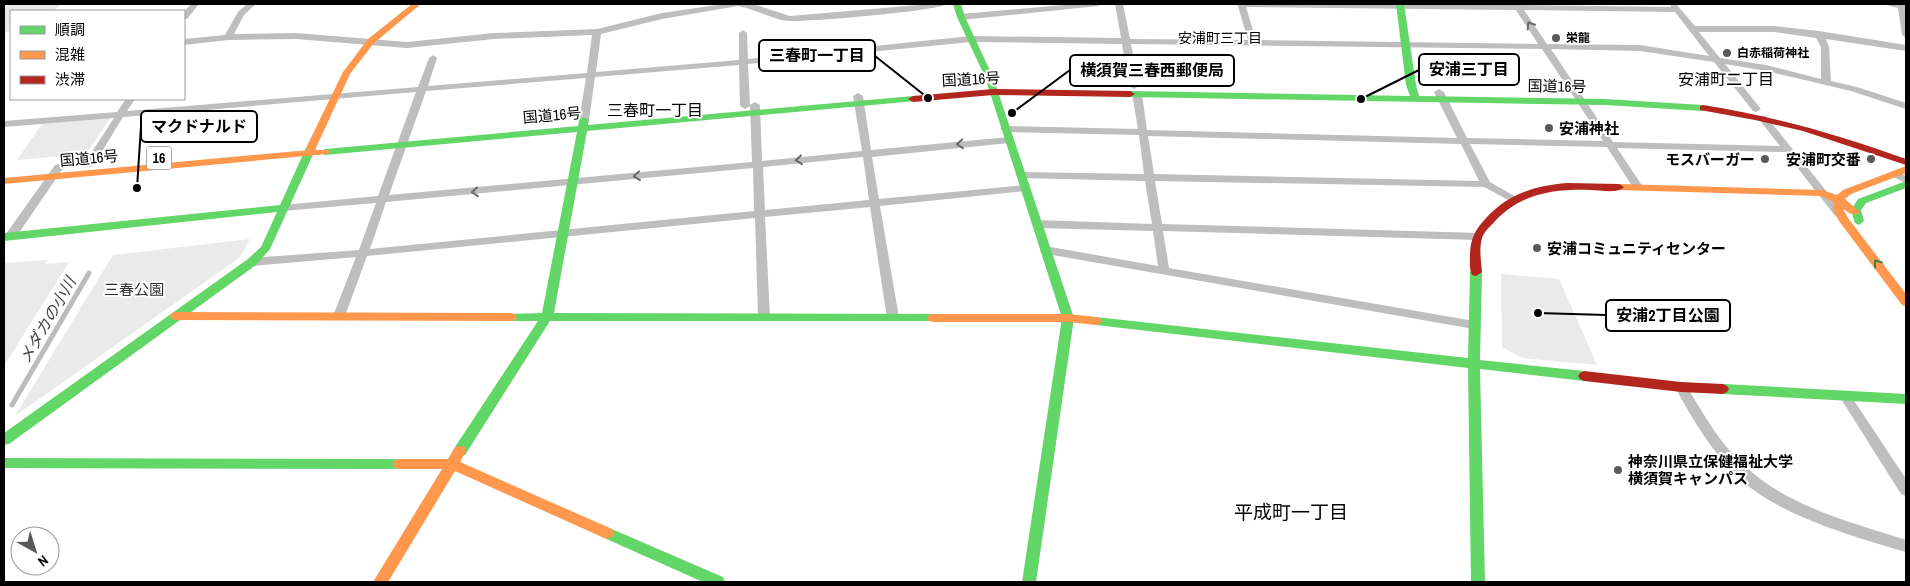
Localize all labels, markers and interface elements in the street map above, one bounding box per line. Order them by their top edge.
legend [10,10,185,100]
text: 順調 [55,19,85,40]
one-way arrow [1526,21,1536,30]
district label: 安浦町三丁目 [1178,29,1262,47]
place label: 栄龍 [1566,30,1590,46]
marker: 栄龍 [1550,32,1562,44]
callout: 三春町一丁目 [759,40,875,71]
text: 混雑 [55,44,85,65]
text: 三春町一丁目 [769,44,865,66]
place label: 白赤稲荷神社 [1737,45,1809,61]
marker: 白赤稲荷神社 [1721,47,1733,59]
callout: 安浦三丁目 [1419,54,1519,85]
callout: 横須賀三春西郵便局 [1070,55,1234,86]
text: 安浦三丁目 [1429,58,1509,80]
text: 横須賀三春西郵便局 [1080,59,1224,81]
street label: 国道16号 [941,67,1001,91]
district label: 安浦町二丁目 [1678,68,1774,90]
text: 渋滞 [55,69,85,90]
street label: 国道16号 [1527,75,1587,97]
district label: 三春町一丁目 [607,99,703,121]
street label: 国道16号 [522,102,582,128]
callout: マクドナルド [141,111,257,142]
text: マクドナルド [151,115,247,137]
place label: 安浦神社 [1559,118,1619,139]
marker: 安浦神社 [1543,122,1555,134]
one-way arrow [956,139,964,150]
street label: 国道16号 [59,145,119,171]
road number: 16 [146,146,172,170]
place label: モスバーガー [1665,149,1755,170]
place label: 安浦町交番 [1786,149,1861,170]
marker: モスバーガー [1759,153,1771,165]
marker: 安浦町交番 [1865,153,1877,165]
one-way arrow [794,154,802,165]
one-way arrow [633,171,641,182]
one-way arrow [471,186,479,197]
place label: 安浦コミュニティセンター [1547,238,1726,259]
marker: 安浦コミュニティセンター [1531,242,1543,254]
one-way arrow [1874,260,1882,269]
water label: メダカの小川 [13,271,82,367]
park label: 三春公園 [104,279,164,300]
callout: 安浦2丁目公園 [1606,300,1730,331]
text: 安浦2丁目公園 [1616,304,1720,326]
place label: 神奈川県立保健福祉大学 横須賀キャンパス [1627,451,1793,489]
marker: 神奈川県立保健福祉大学 横須賀キャンパス [1612,464,1624,476]
district label: 平成町一丁目 [1234,499,1348,525]
north arrow [10,526,60,576]
text: N [34,551,52,571]

